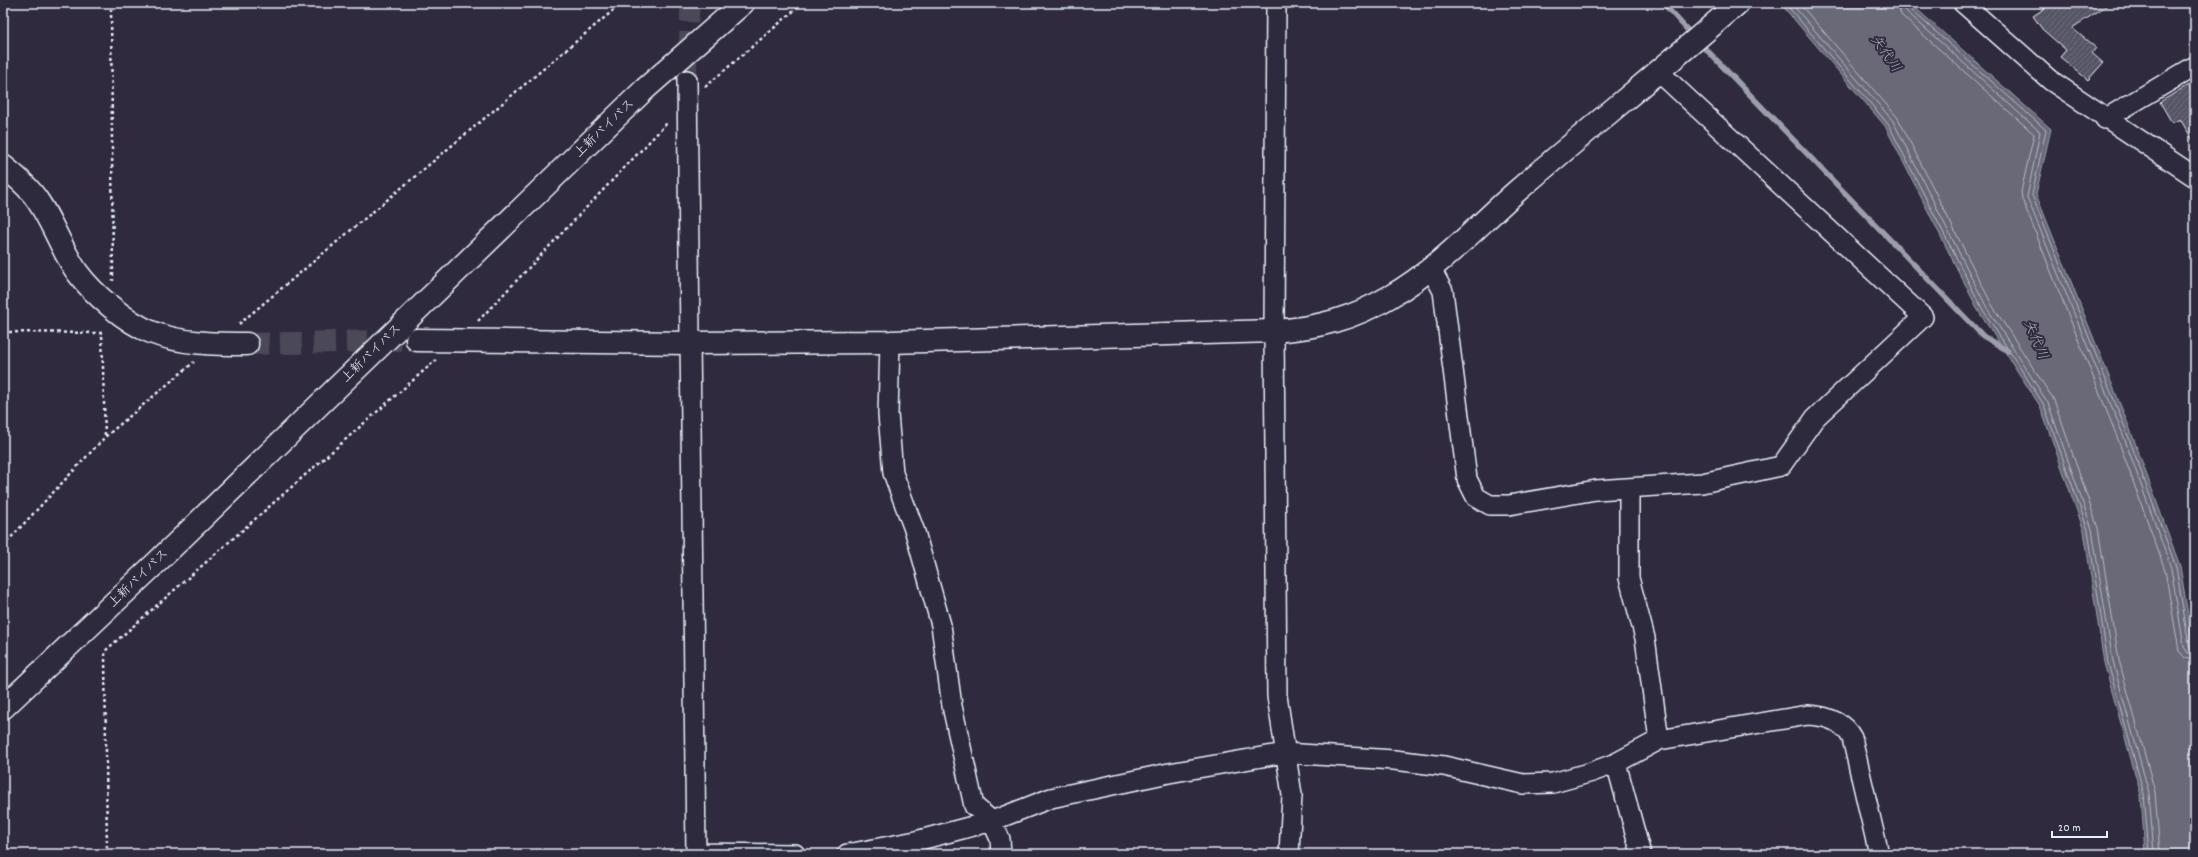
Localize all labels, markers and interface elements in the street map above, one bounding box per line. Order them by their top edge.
water label: 矢代川 [1865,31,1905,77]
street label: 上新バイパス [570,95,640,163]
water label: 矢代川 [2018,317,2052,363]
street label: 上新バイパス [337,320,407,388]
street label: 上新バイパス [104,545,174,613]
scale bar [2052,813,2107,839]
text: 20 m [2058,820,2081,837]

